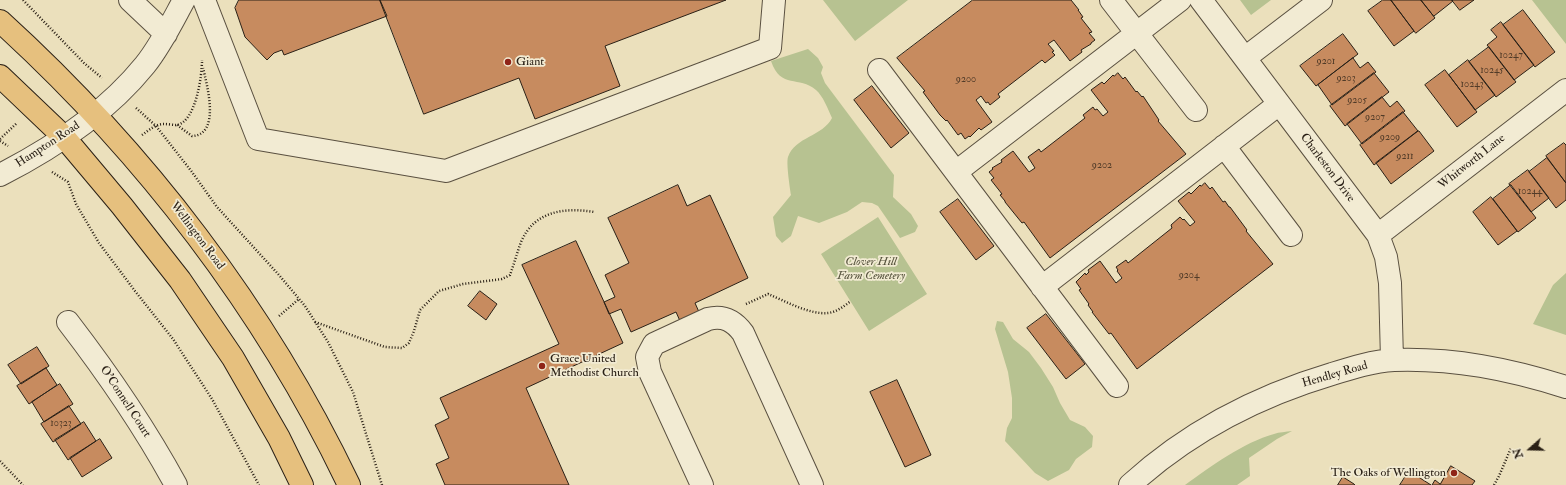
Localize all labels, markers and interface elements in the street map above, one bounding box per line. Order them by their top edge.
house number: 10247 [1499,50,1523,62]
place label: Giant [516,55,544,69]
house number: 9201 [1317,56,1335,68]
marker: Giant [503,57,513,67]
house number: 10245 [1480,65,1504,77]
house number: 9203 [1336,73,1356,85]
house number: 9200 [956,74,976,86]
house number: 10243 [1461,79,1483,91]
house number: 9205 [1347,95,1367,107]
house number: 9207 [1365,112,1385,124]
street label: Hampton Road [13,119,83,171]
street label: Charleston Drive [1296,131,1358,205]
street label: Whitworth Lane [1436,131,1508,193]
house number: 9209 [1380,132,1400,144]
house number: 9211 [1396,151,1414,163]
house number: 9202 [1092,160,1112,172]
house number: 10244 [1518,186,1542,198]
street label: Wellington Road [167,199,227,273]
park label: Clover Hill Farm Cemetery [837,255,905,283]
house number: 9204 [1179,270,1199,282]
place label: Grace United Methodist Church [550,352,639,380]
street label: Hendley Road [1300,359,1370,391]
marker: Grace United Methodist Church [537,361,547,371]
street label: O'Connell Court [96,363,154,441]
house number: 10323 [50,418,72,430]
north arrow [1510,429,1550,469]
text: N [1510,446,1526,460]
place label: The Oaks of Wellington [1331,466,1446,480]
marker: The Oaks of Wellington [1449,468,1459,478]

